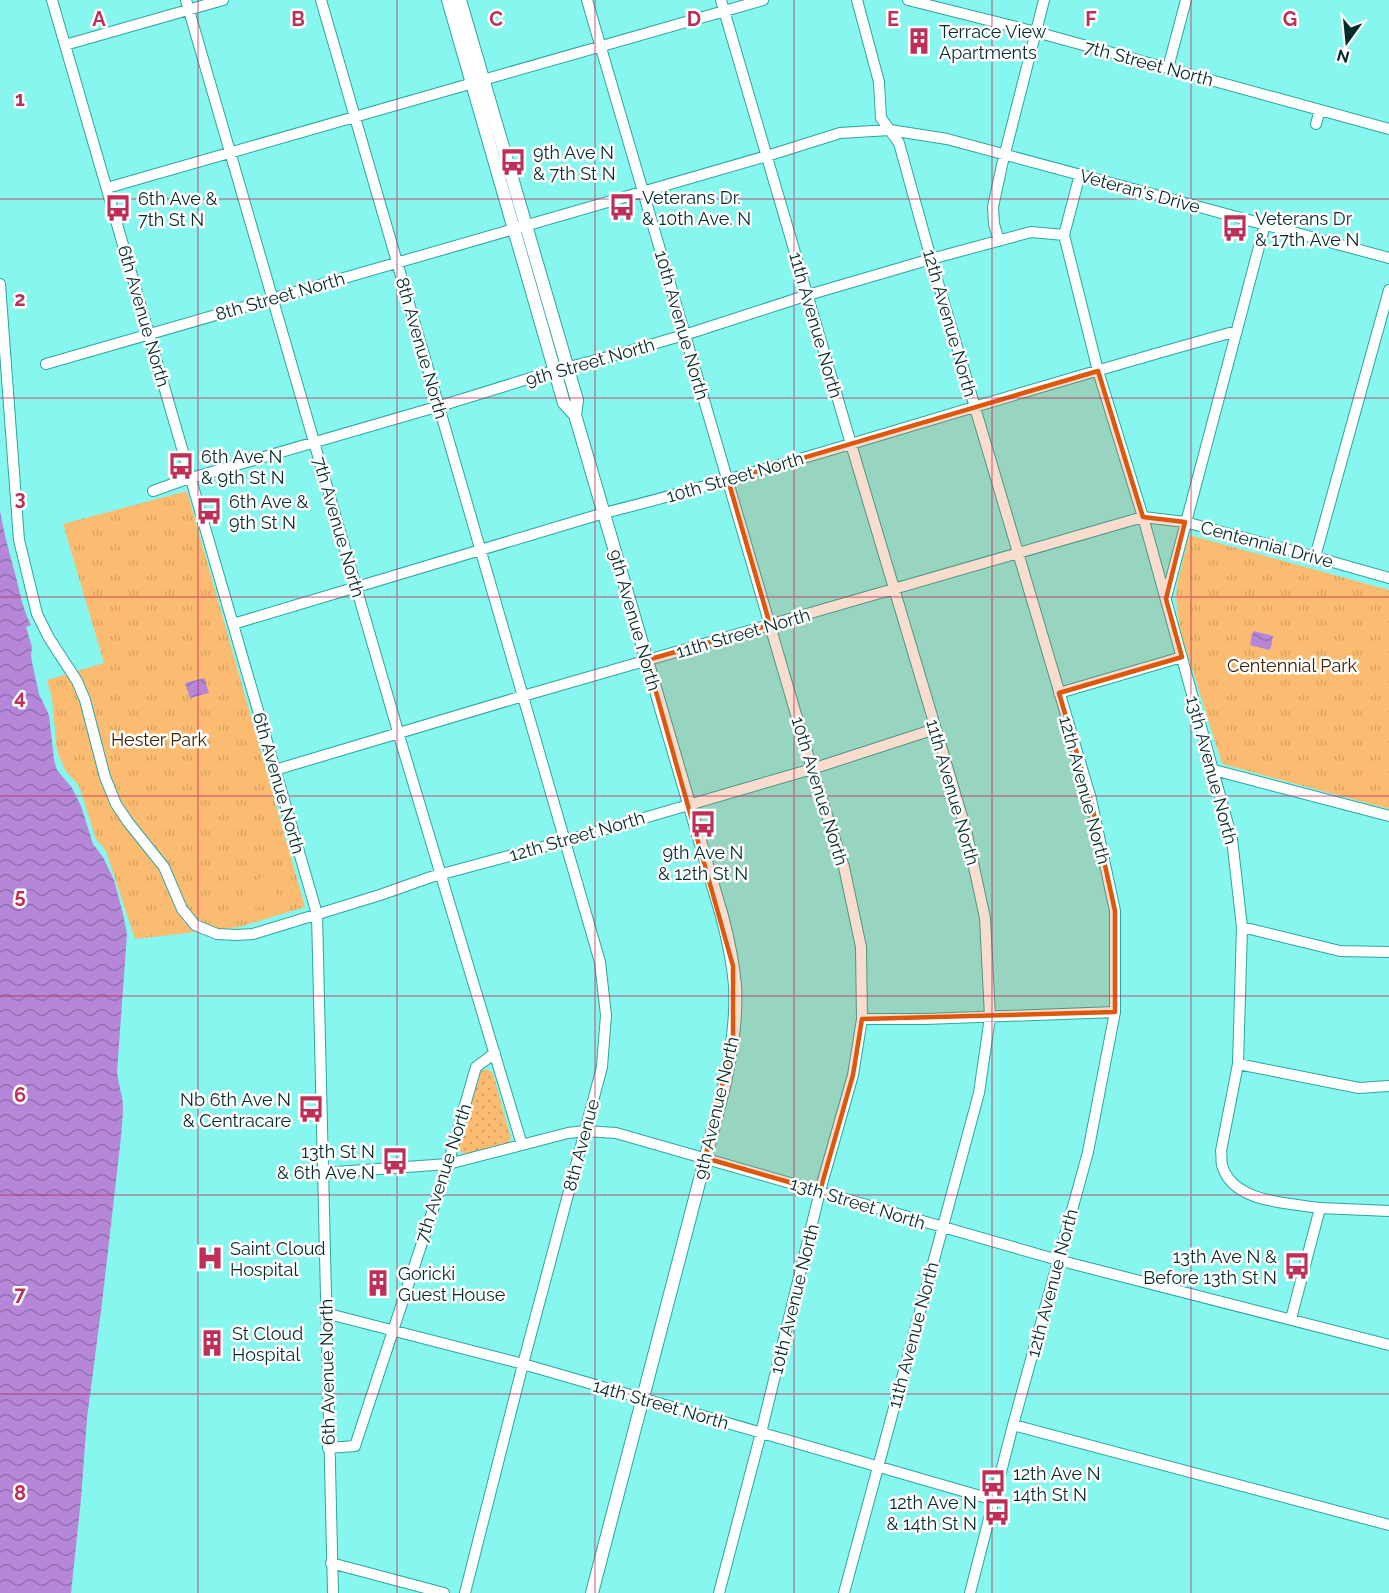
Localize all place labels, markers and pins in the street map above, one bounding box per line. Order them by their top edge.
place label: Terrace View Apartments [939,21,1047,63]
building icon: Terrace View Apartments [904,26,934,56]
place label: 9th Ave N & 7th St N [533,142,616,184]
bus stop icon: 9th Ave N & 7th St N [498,147,528,177]
place label: Veterans Dr. & 10th Ave. N [642,187,751,229]
place label: 6th Ave & 7th St N [138,188,217,230]
bus stop icon: Veterans Dr. & 10th Ave. N [607,192,637,222]
bus stop icon: 6th Ave & 7th St N [103,193,133,223]
place label: Veterans Dr & 17th Ave N [1255,208,1359,250]
bus stop icon: Veterans Dr & 17th Ave N [1220,213,1250,243]
place label: 6th Ave N & 9th St N [201,446,285,488]
bus stop icon: 6th Ave N & 9th St N [166,451,196,481]
place label: 6th Ave & 9th St N [229,491,308,533]
bus stop icon: 6th Ave & 9th St N [194,496,224,526]
bus stop icon: 9th Ave N & 12th St N [688,809,718,839]
place label: 9th Ave N & 12th St N [658,842,748,884]
place label: Nb 6th Ave N & Centracare [180,1089,291,1131]
bus stop icon: Nb 6th Ave N & Centracare [296,1094,326,1124]
place label: 13th St N & 6th Ave N [277,1141,375,1183]
bus stop icon: 13th St N & 6th Ave N [380,1146,410,1176]
place label: Saint Cloud Hospital [230,1238,326,1280]
hospital icon: Saint Cloud Hospital [195,1243,225,1273]
place label: 13th Ave N & Before 13th St N [1143,1246,1277,1288]
bus stop icon: 13th Ave N & Before 13th St N [1282,1251,1312,1281]
place label: Goricki Guest House [398,1263,506,1305]
building icon: Goricki Guest House [363,1268,393,1298]
place label: St Cloud Hospital [232,1323,303,1365]
building icon: St Cloud Hospital [197,1328,227,1358]
place label: 12th Ave N 14th St N [1013,1463,1101,1505]
bus stop icon: 12th Ave N 14th St N [978,1468,1008,1498]
place label: 12th Ave N & 14th St N [886,1492,977,1534]
bus stop icon: 12th Ave N & 14th St N [982,1497,1012,1527]

